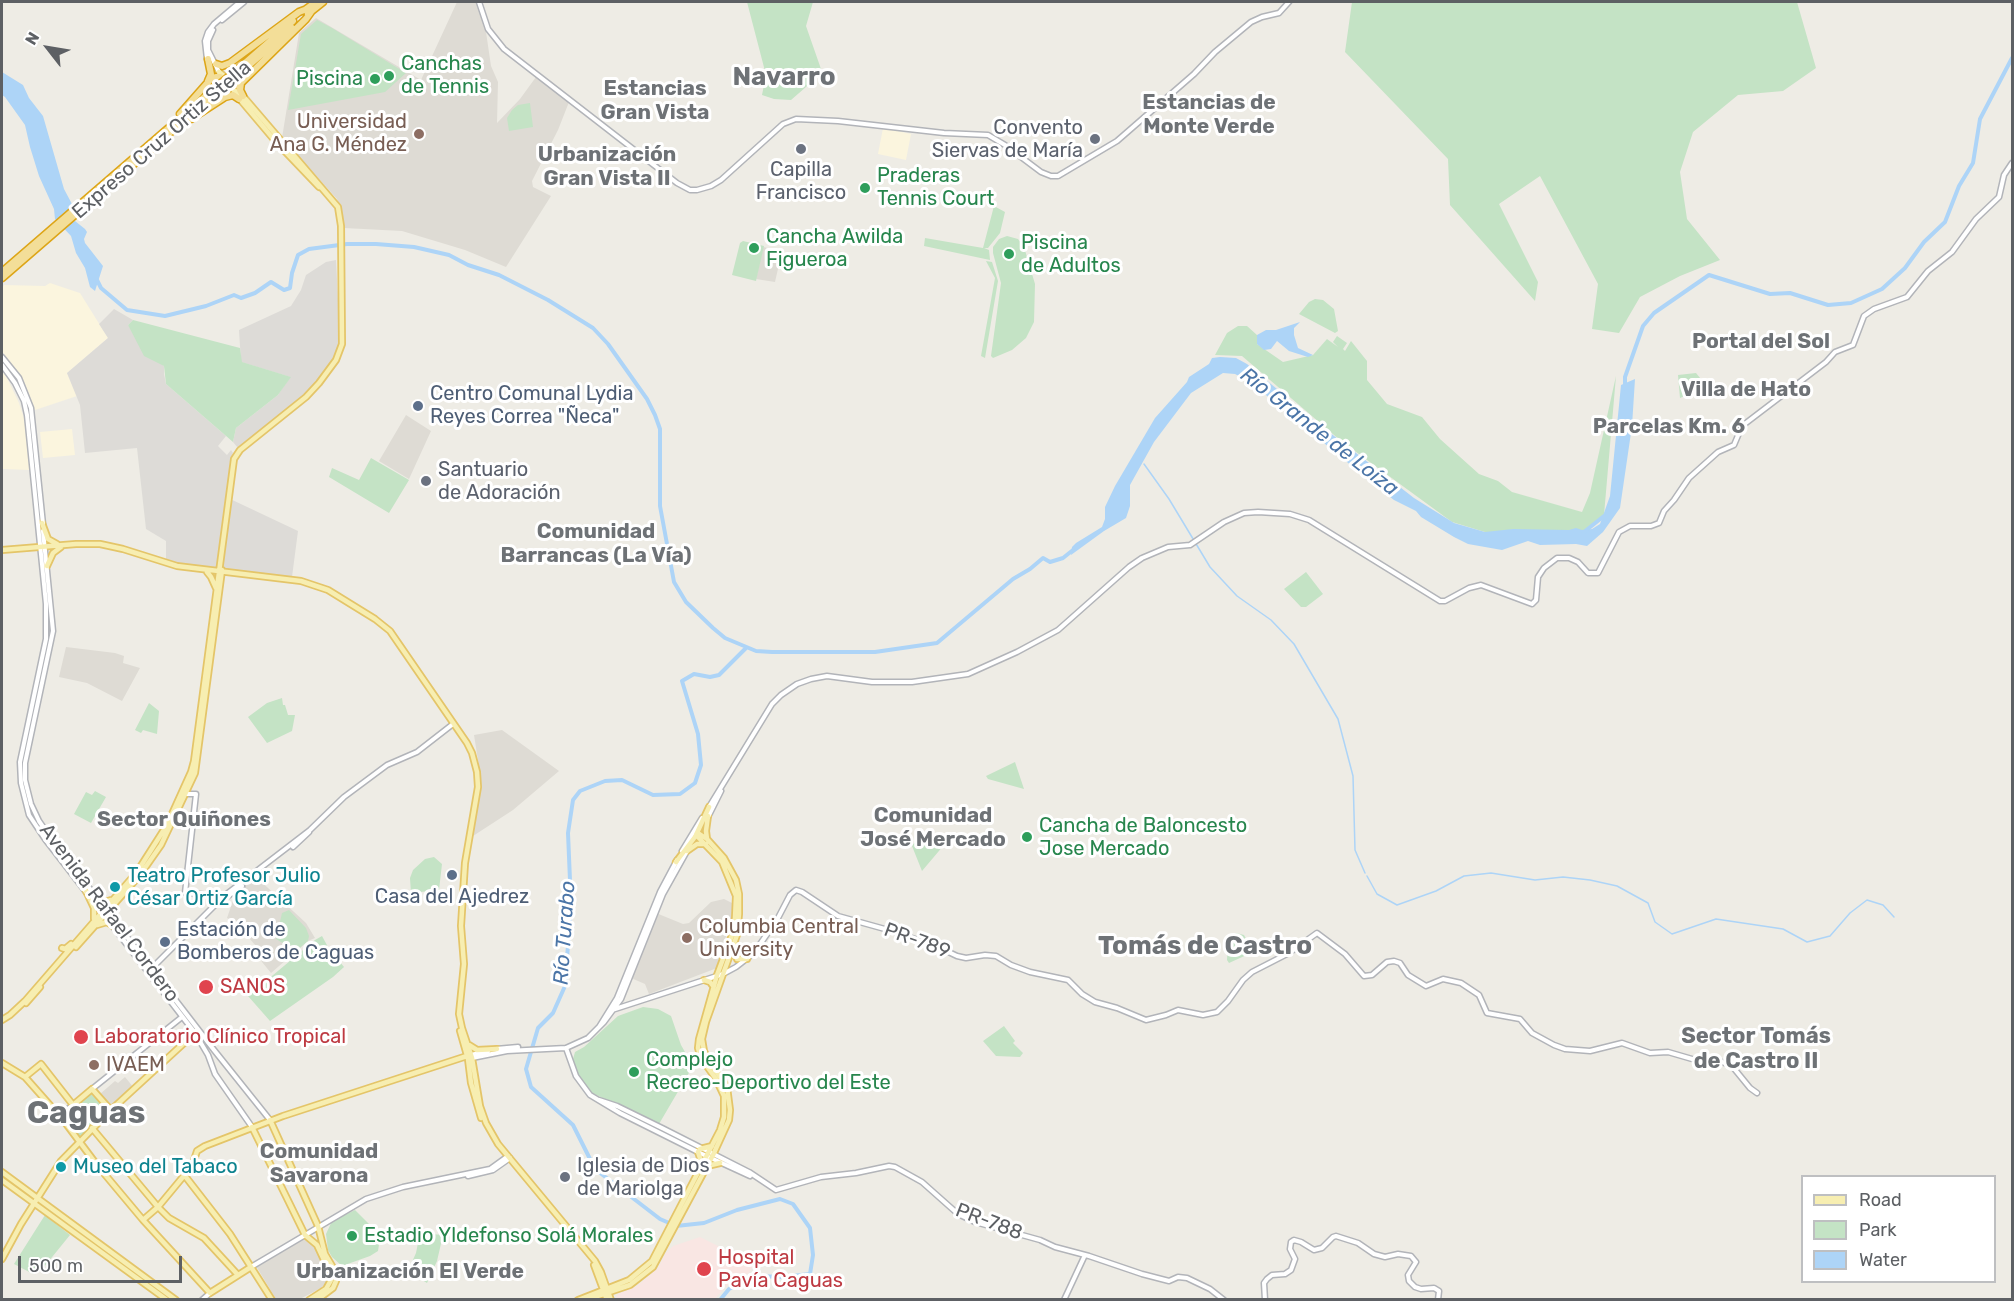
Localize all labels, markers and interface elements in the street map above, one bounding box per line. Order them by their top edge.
north arrow [18,18,78,78]
text: N [21,29,43,48]
place label: Canchas de Tennis [401,52,489,99]
street label: Expreso Cruz Ortiz Stella [68,56,256,224]
district label: Navarro [732,61,836,93]
place label: Piscina [296,67,363,91]
marker: Canchas de Tennis [382,69,396,83]
marker: Piscina [368,72,382,86]
district label: Estancias Gran Vista [601,76,709,126]
district label: Estancias de Monte Verde [1142,90,1276,140]
place label: Universidad Ana G. Méndez [270,110,407,157]
place label: Convento Siervas de María [932,116,1083,163]
marker: Universidad Ana G. Méndez [412,127,426,141]
marker: Convento Siervas de María [1088,132,1102,146]
district label: Urbanización Gran Vista II [538,142,676,192]
marker: Capilla Francisco [794,142,808,156]
place label: Capilla Francisco [756,158,846,205]
place label: Praderas Tennis Court [877,164,994,211]
marker: Praderas Tennis Court [858,181,872,195]
place label: Cancha Awilda Figueroa [766,225,903,272]
place label: Piscina de Adultos [1021,231,1121,278]
marker: Cancha Awilda Figueroa [747,241,761,255]
marker: Piscina de Adultos [1002,247,1016,261]
district label: Portal del Sol [1692,329,1830,355]
water label: Río Grande de Loíza [1235,362,1403,502]
district label: Villa de Hato [1681,377,1811,403]
place label: Centro Comunal Lydia Reyes Correa "Ñeca" [430,382,633,429]
marker: Centro Comunal Lydia Reyes Correa "Ñeca" [411,399,425,413]
district label: Parcelas Km. 6 [1593,414,1745,440]
place label: Santuario de Adoración [438,458,561,505]
marker: Santuario de Adoración [419,474,433,488]
district label: Comunidad Barrancas (La Vía) [500,519,692,569]
district label: Comunidad José Mercado [860,803,1006,853]
district label: Sector Quiñones [97,807,271,833]
place label: Cancha de Baloncesto Jose Mercado [1039,814,1247,861]
street label: Avenida Rafael Cordero [34,819,184,1007]
marker: Cancha de Baloncesto Jose Mercado [1020,830,1034,844]
place label: Teatro Profesor Julio César Ortiz García [127,864,321,911]
marker: Casa del Ajedrez [445,868,459,882]
marker: Teatro Profesor Julio César Ortiz García [108,880,122,894]
water label: Río Turabo [549,880,581,986]
place label: Casa del Ajedrez [375,885,529,909]
place label: Columbia Central University [699,915,859,962]
place label: Estación de Bomberos de Caguas [177,918,374,965]
street label: PR-789 [881,918,953,964]
district label: Tomás de Castro [1098,930,1312,962]
marker: Columbia Central University [680,931,694,945]
marker: Estación de Bomberos de Caguas [158,935,172,949]
place label: SANOS [220,975,286,999]
marker: SANOS [197,978,215,996]
district label: Sector Tomás de Castro II [1681,1024,1831,1076]
place label: Laboratorio Clínico Tropical [94,1025,346,1049]
marker: Laboratorio Clínico Tropical [72,1028,90,1046]
place label: Complejo Recreo-Deportivo del Este [646,1048,891,1095]
place label: IVAEM [106,1053,165,1077]
marker: IVAEM [87,1058,101,1072]
marker: Complejo Recreo-Deportivo del Este [627,1065,641,1079]
district label: Caguas [27,1095,145,1133]
district label: Comunidad Savarona [260,1139,378,1189]
place label: Iglesia de Dios de Mariolga [577,1154,710,1201]
place label: Museo del Tabaco [73,1155,238,1179]
marker: Museo del Tabaco [54,1160,68,1174]
marker: Iglesia de Dios de Mariolga [558,1170,572,1184]
legend [1801,1175,1996,1283]
text: Road [1859,1189,1902,1211]
street label: PR-788 [952,1198,1026,1246]
text: Park [1859,1219,1896,1241]
place label: Estadio Yldefonso Solá Morales [364,1224,654,1248]
marker: Estadio Yldefonso Solá Morales [345,1229,359,1243]
scale bar [21,1244,184,1282]
place label: Hospital Pavía Caguas [718,1246,843,1293]
text: Water [1859,1249,1907,1271]
text: 500 m [29,1255,83,1277]
district label: Urbanización El Verde [296,1259,524,1285]
marker: Hospital Pavía Caguas [695,1260,713,1278]

